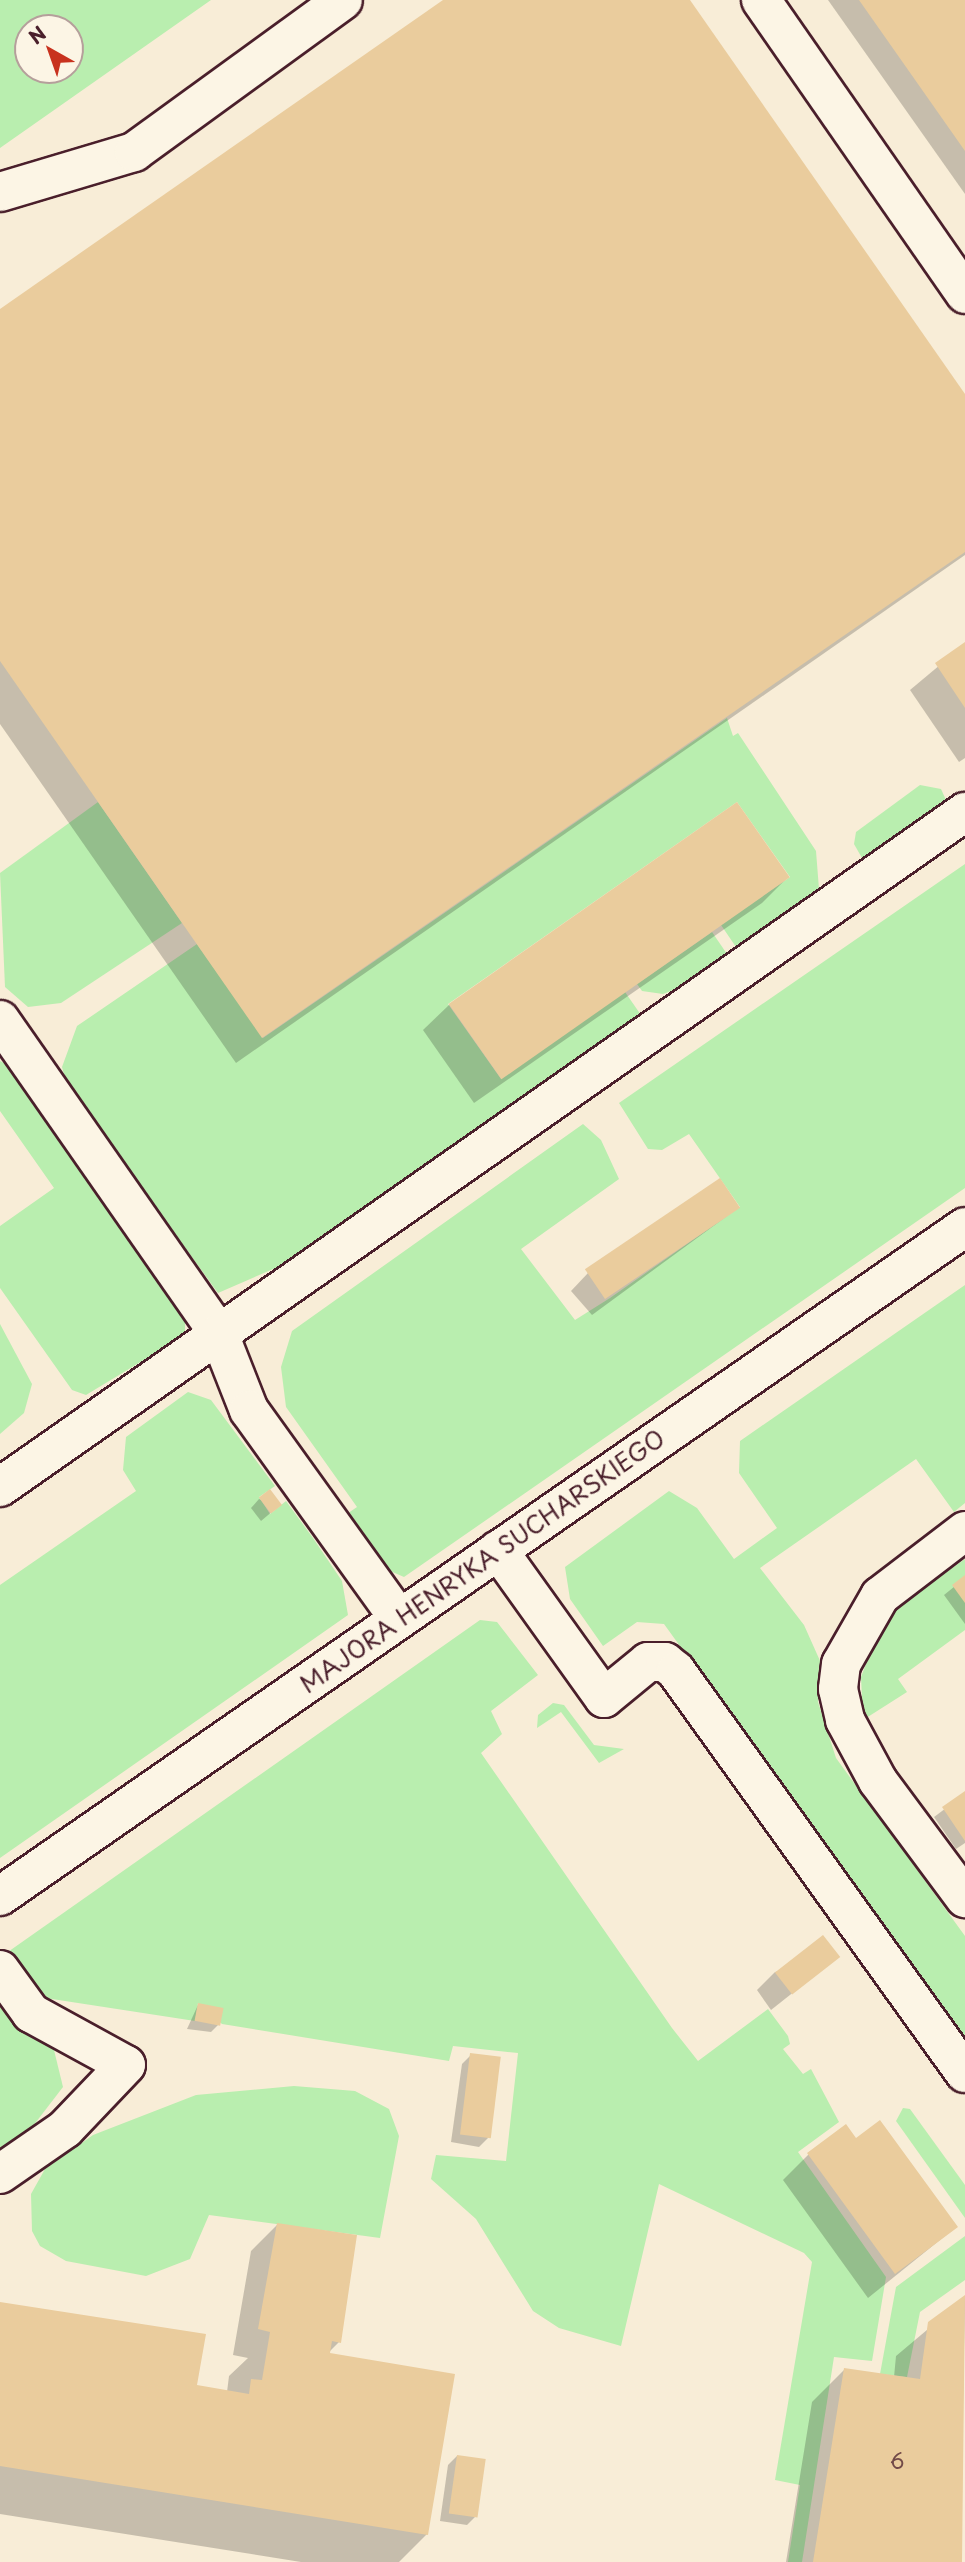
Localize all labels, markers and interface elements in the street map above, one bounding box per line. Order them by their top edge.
north arrow [14,14,84,84]
text: N [22,19,52,50]
street label: MAJORA HENRYKA SUCHARSKIEGO [293,1423,671,1699]
house number: 6 [890,2447,904,2473]

